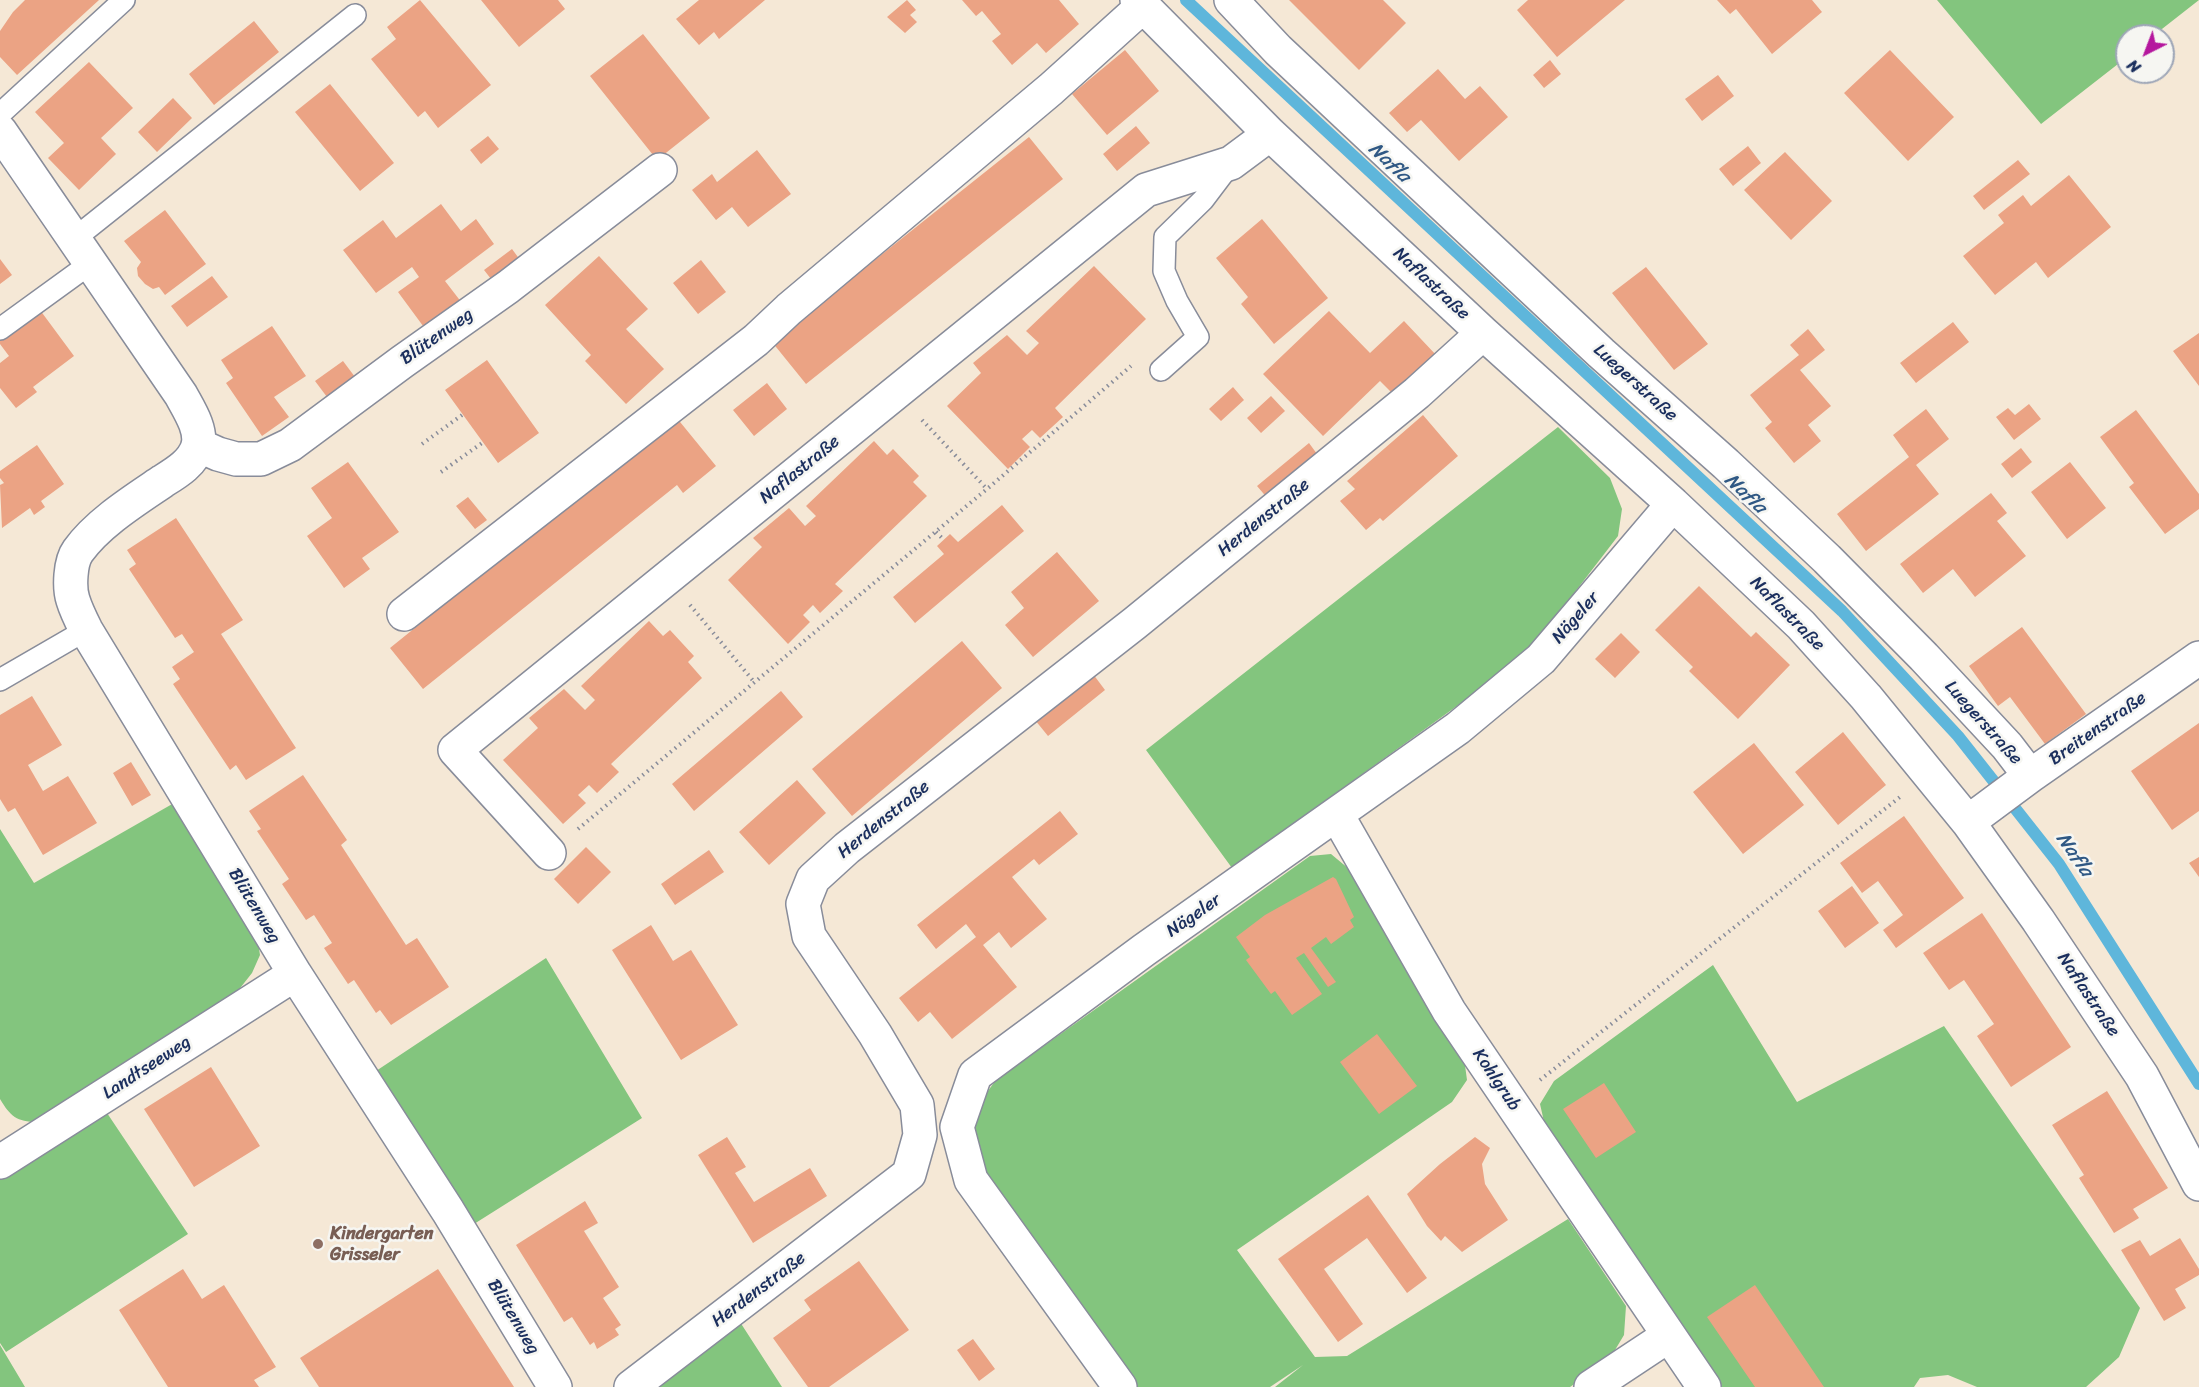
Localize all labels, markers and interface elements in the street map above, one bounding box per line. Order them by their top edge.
north arrow [2115,24,2175,84]
text: N [2120,52,2148,81]
water label: Nafla [1363,138,1415,188]
street label: Naflastraße [1388,243,1474,325]
street label: Blütenweg [396,304,478,370]
street label: Luegerstraße [1588,340,1682,426]
street label: Naflastraße [756,431,844,509]
water label: Nafla [1719,469,1771,519]
street label: Herdenstraße [1214,474,1314,562]
street label: Naflastraße [1745,572,1829,656]
street label: Nägeler [1548,588,1604,648]
street label: Luegerstraße [1940,676,2026,770]
street label: Breitenstraße [2045,688,2151,770]
street label: Herdenstraße [834,776,934,864]
water label: Nafla [2050,828,2098,882]
street label: Blütenweg [223,865,285,947]
street label: Nägeler [1163,889,1225,943]
street label: Naflastraße [2052,949,2124,1041]
street label: Landtseeweg [99,1031,195,1105]
street label: Kohlgrub [1467,1045,1525,1115]
place label: Kindergarten Grisseler [330,1223,433,1266]
marker: Kindergarten Grisseler [311,1237,325,1251]
street label: Herdenstraße [708,1248,810,1332]
street label: Blütenweg [482,1276,544,1358]

